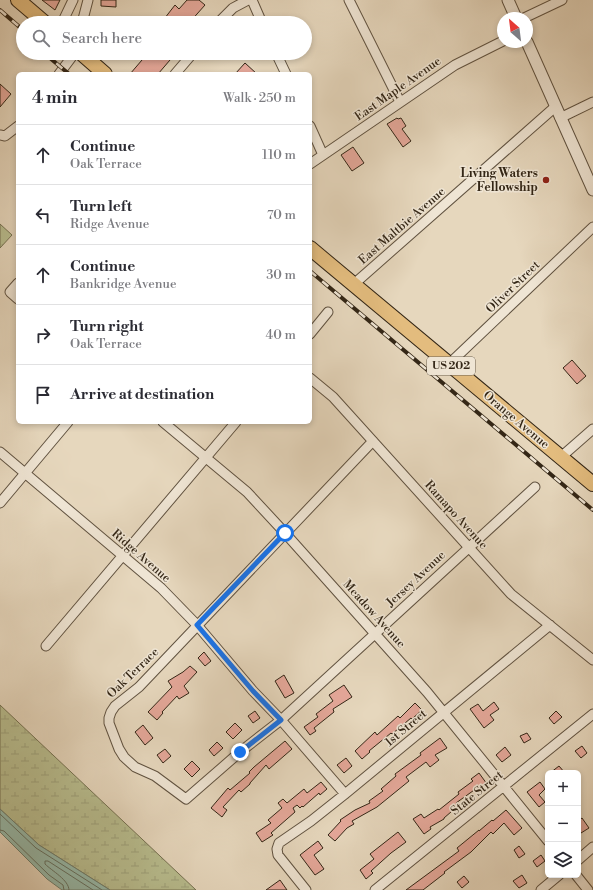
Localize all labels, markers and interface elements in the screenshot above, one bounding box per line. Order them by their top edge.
north arrow [497,12,533,48]
search box [16,16,312,60]
icon: search [30,27,52,49]
text: Search here [62,29,142,48]
street label: East Maple Avenue [352,54,444,124]
text: 4 min [32,87,77,109]
text: Walk · 250 m [223,90,296,106]
text: Continue [70,137,135,156]
icon: ahead [32,144,54,166]
text: 110 m [262,147,296,163]
text: Oak Terrace [70,156,142,172]
place label: Living Waters Fellowship [461,166,538,195]
marker: Living Waters Fellowship [541,175,551,185]
street label: East Maltbie Avenue [356,184,448,268]
text: Turn left [70,197,132,216]
icon: left [32,204,54,226]
text: 70 m [267,207,296,223]
text: Ridge Avenue [70,216,149,232]
text: Continue [70,257,135,276]
street label: Oliver Street [483,257,544,316]
icon: ahead [32,264,54,286]
text: 30 m [266,267,296,283]
text: Bankridge Avenue [70,276,176,292]
text: Turn right [70,317,144,336]
icon: right [32,324,54,346]
text: 40 m [266,327,296,343]
text: Oak Terrace [70,336,142,352]
road number: US 202 [427,357,475,375]
icon: arrive [32,384,54,406]
text: Arrive at destination [70,385,214,404]
street label: Orange Avenue [480,388,552,452]
street label: Ramapo Avenue [421,478,491,552]
route start [276,524,294,542]
street label: Ridge Avenue [108,526,174,586]
street label: Jersey Avenue [383,548,449,611]
street label: Meadow Avenue [340,577,408,651]
street label: Oak Terrace [104,645,162,701]
street label: 1st Street [382,706,430,750]
route end [231,743,249,761]
street label: State Street [448,767,507,819]
map controls [545,770,581,878]
button: + [545,770,581,806]
button: − [545,806,581,842]
button: layers [545,842,581,878]

